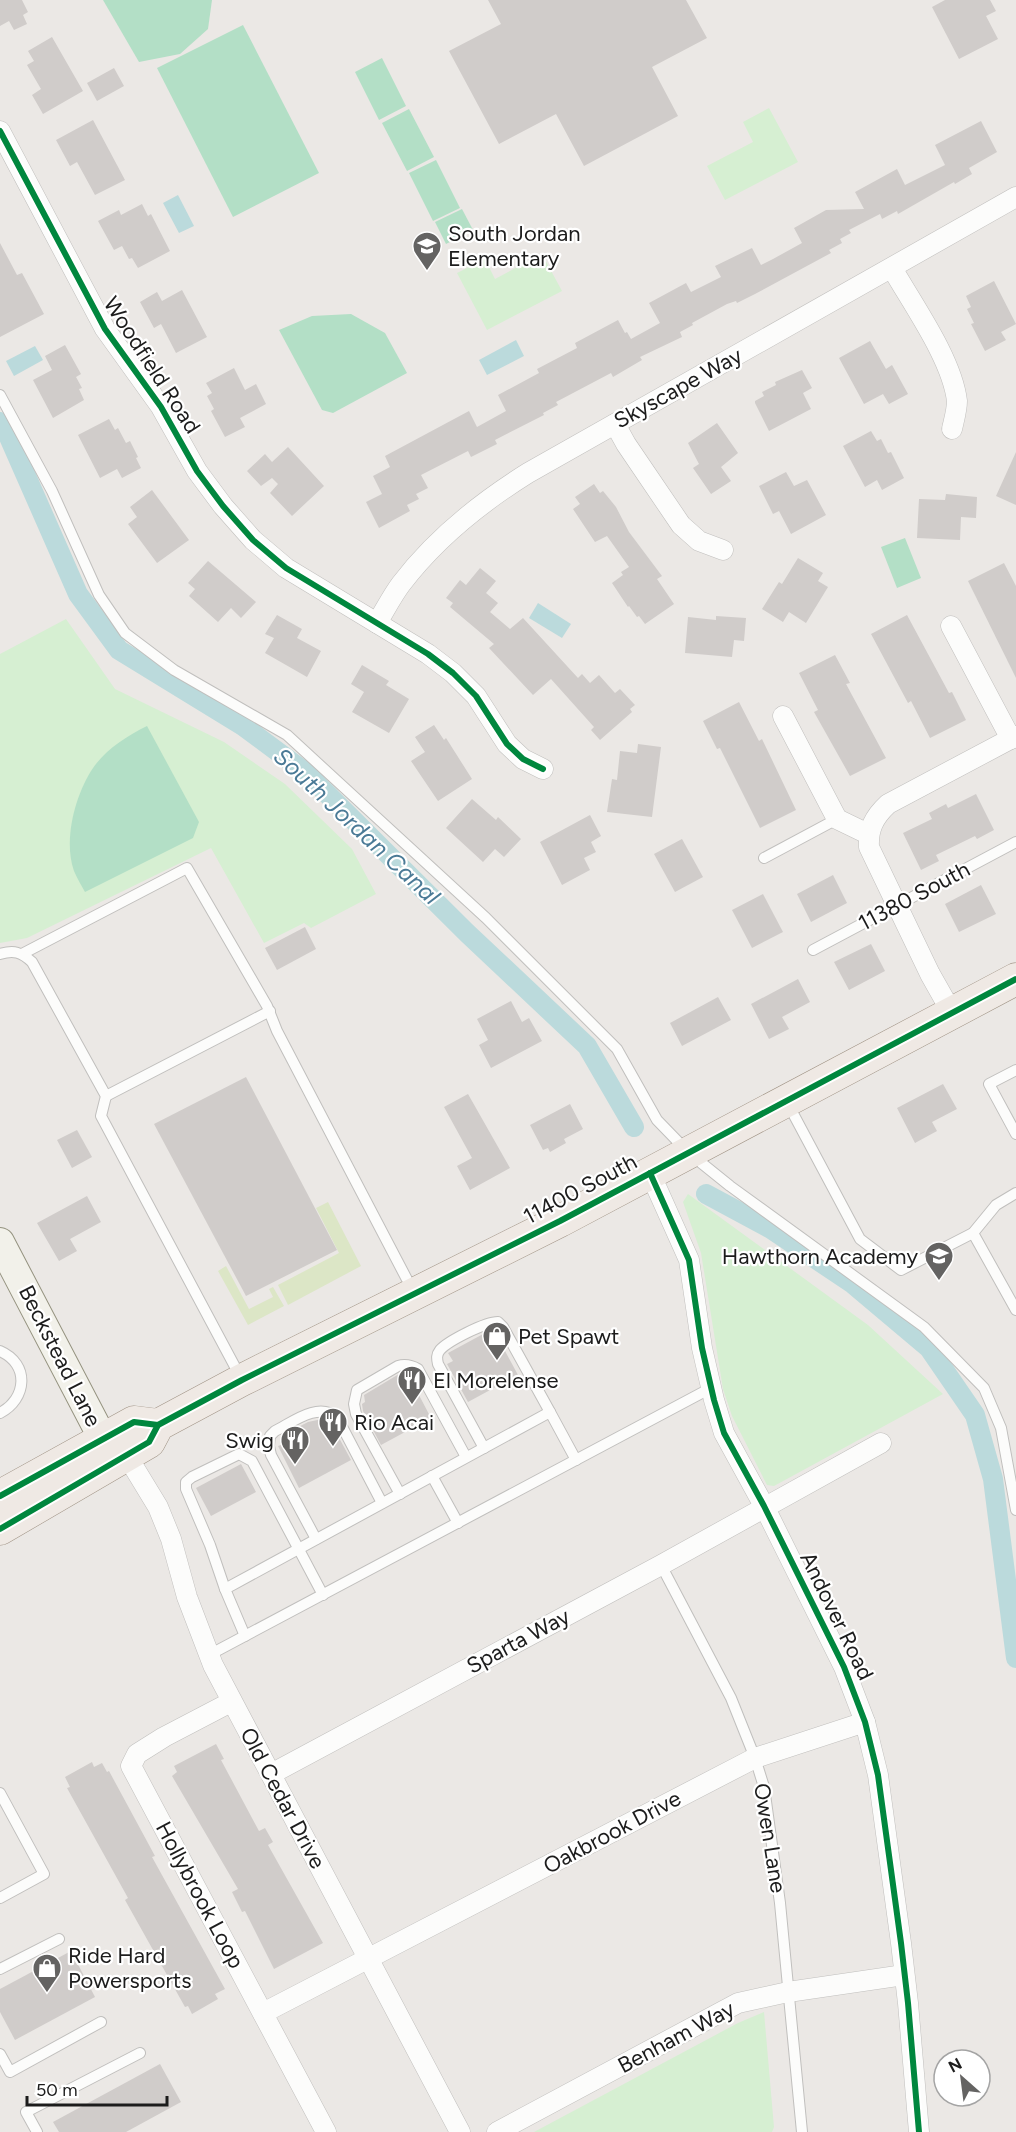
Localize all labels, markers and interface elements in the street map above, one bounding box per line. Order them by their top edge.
place label: South Jordan Elementary [448,220,581,272]
school or university icon: South Jordan Elementary [411,230,443,272]
street label: Woodfield Road [98,292,206,438]
street label: Skyscape Way [609,341,747,434]
water label: South Jordan Canal [268,741,447,911]
street label: 11380 South [854,855,974,937]
street label: 11400 South [519,1148,641,1230]
school or university icon: Hawthorn Academy [923,1240,955,1282]
place label: Hawthorn Academy [722,1243,918,1270]
street label: Beckstead Lane [13,1281,107,1431]
shop icon: Pet Spawt [481,1320,513,1362]
place label: Pet Spawt [518,1323,619,1350]
restaurant icon: El Morelense [396,1364,428,1406]
place label: El Morelense [433,1367,559,1394]
restaurant icon: Rio Acai [317,1406,349,1448]
place label: Rio Acai [354,1409,434,1436]
restaurant icon: Swig [279,1424,311,1466]
place label: Swig [225,1427,274,1454]
street label: Andover Road [794,1548,880,1684]
street label: Sparta Way [462,1602,575,1679]
street label: Old Cedar Drive [234,1723,332,1873]
street label: Owen Lane [748,1781,792,1895]
street label: Oakbrook Drive [539,1784,685,1880]
street label: Hollybrook Loop [150,1817,250,1973]
place label: Ride Hard Powersports [68,1942,191,1994]
shop icon: Ride Hard Powersports [31,1952,63,1994]
street label: Benham Way [613,1995,739,2079]
north arrow [932,2048,992,2108]
text: N [945,2054,965,2076]
scale bar [27,2069,166,2107]
text: 50 m [36,2079,78,2101]

